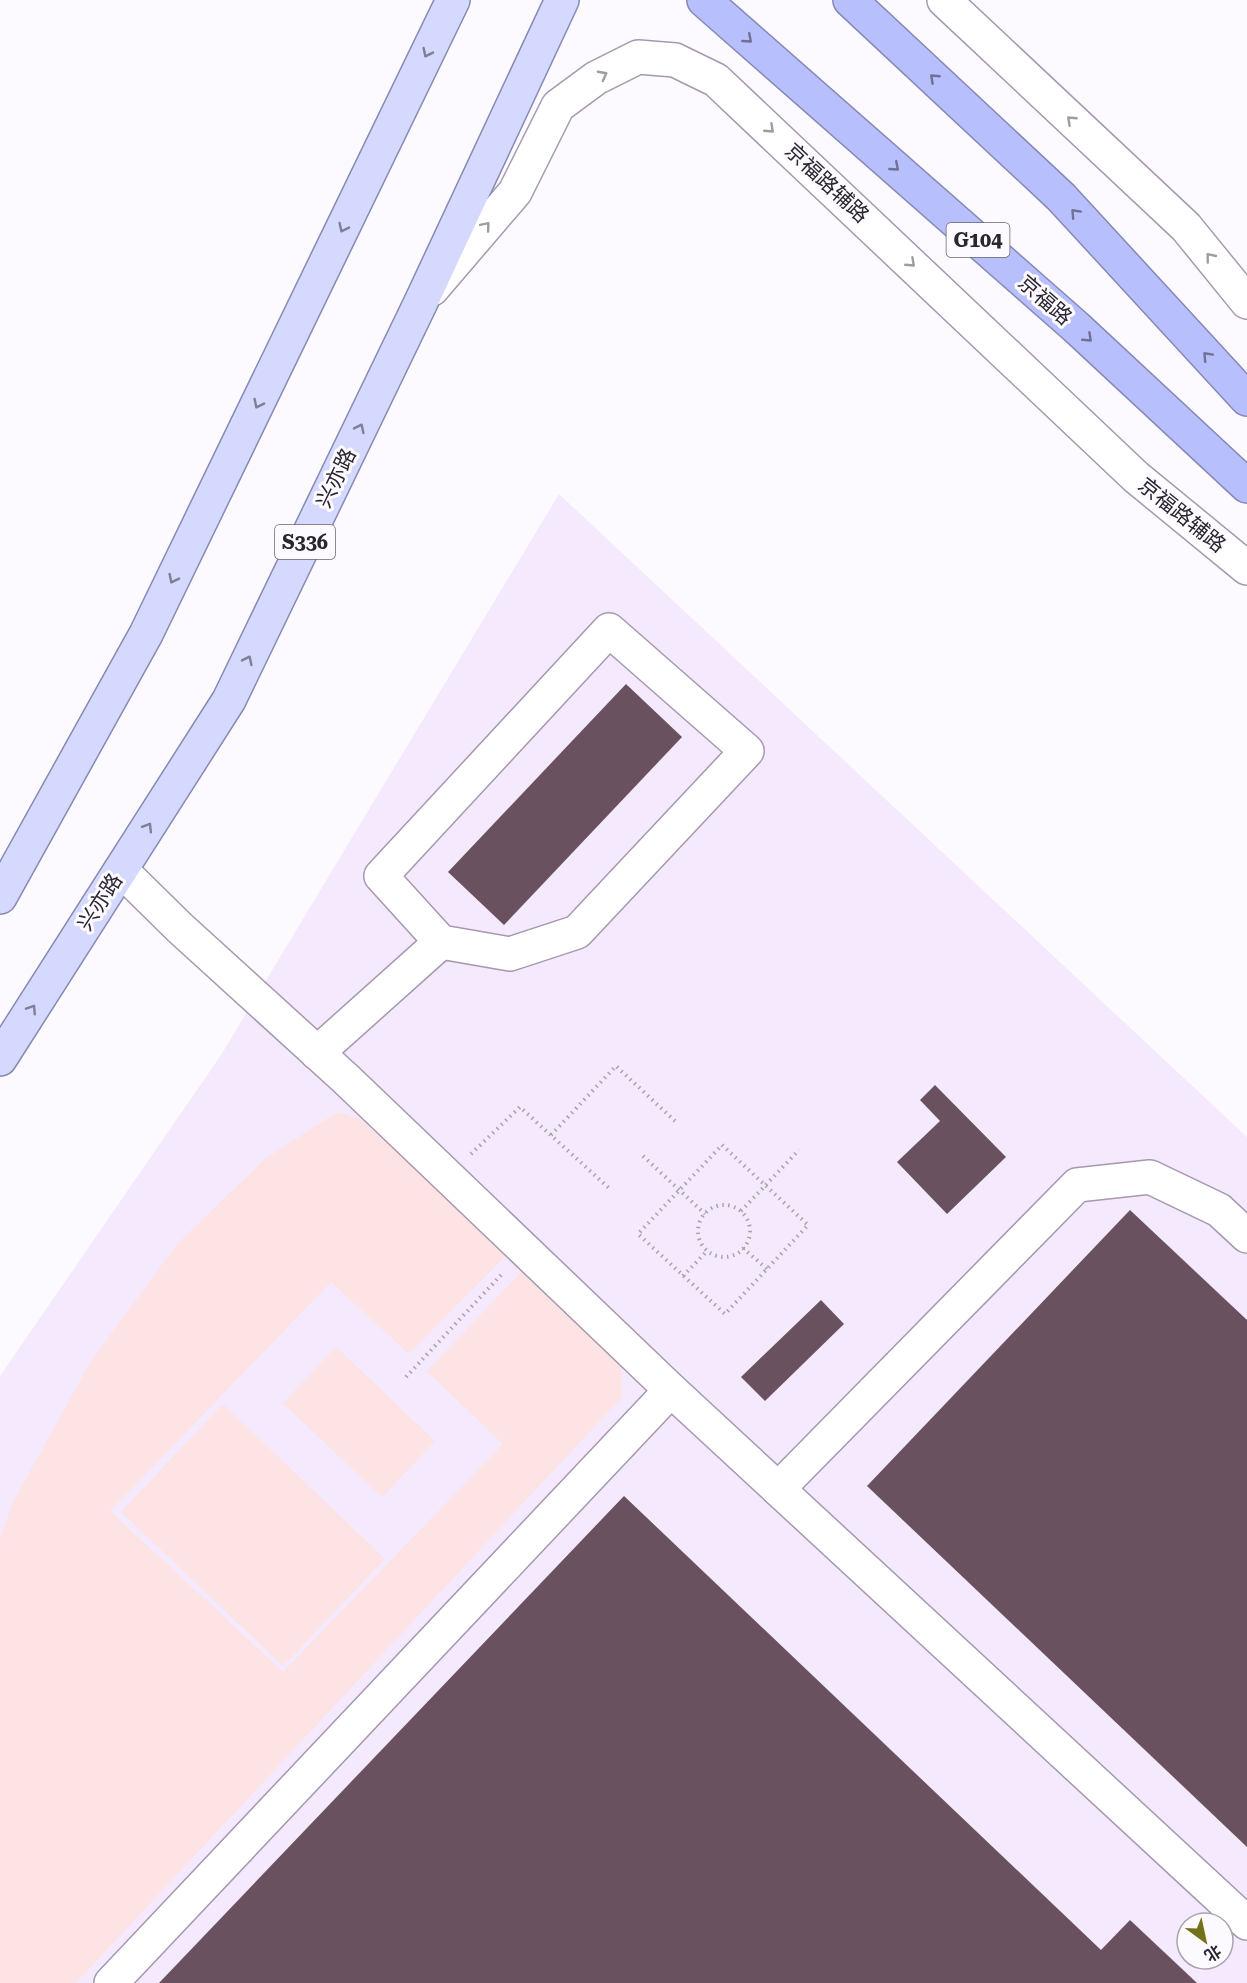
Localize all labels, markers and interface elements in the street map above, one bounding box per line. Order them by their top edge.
one-way arrow [741,32,752,43]
one-way arrow [423,46,435,57]
one-way arrow [596,71,607,82]
one-way arrow [930,75,941,86]
one-way arrow [1068,116,1078,127]
one-way arrow [763,122,773,133]
street label: 京福路辅路 [780,138,874,228]
one-way arrow [888,160,898,171]
one-way arrow [1071,209,1082,219]
one-way arrow [338,222,350,233]
one-way arrow [479,222,490,233]
road number: G104 [946,223,1010,257]
one-way arrow [1206,253,1217,264]
one-way arrow [905,256,915,267]
street label: 京福路 [1013,270,1077,330]
one-way arrow [1081,331,1092,342]
one-way arrow [1203,352,1214,363]
one-way arrow [253,397,265,408]
one-way arrow [353,423,365,434]
street label: 兴亦路 [311,444,361,512]
street label: 京福路辅路 [1134,473,1230,557]
road number: S336 [275,525,335,559]
one-way arrow [168,573,180,584]
one-way arrow [240,656,252,667]
one-way arrow [140,823,152,833]
street label: 兴亦路 [73,869,127,935]
one-way arrow [24,1005,36,1015]
north arrow [1175,1911,1235,1971]
text: 北 [1201,1941,1225,1965]

